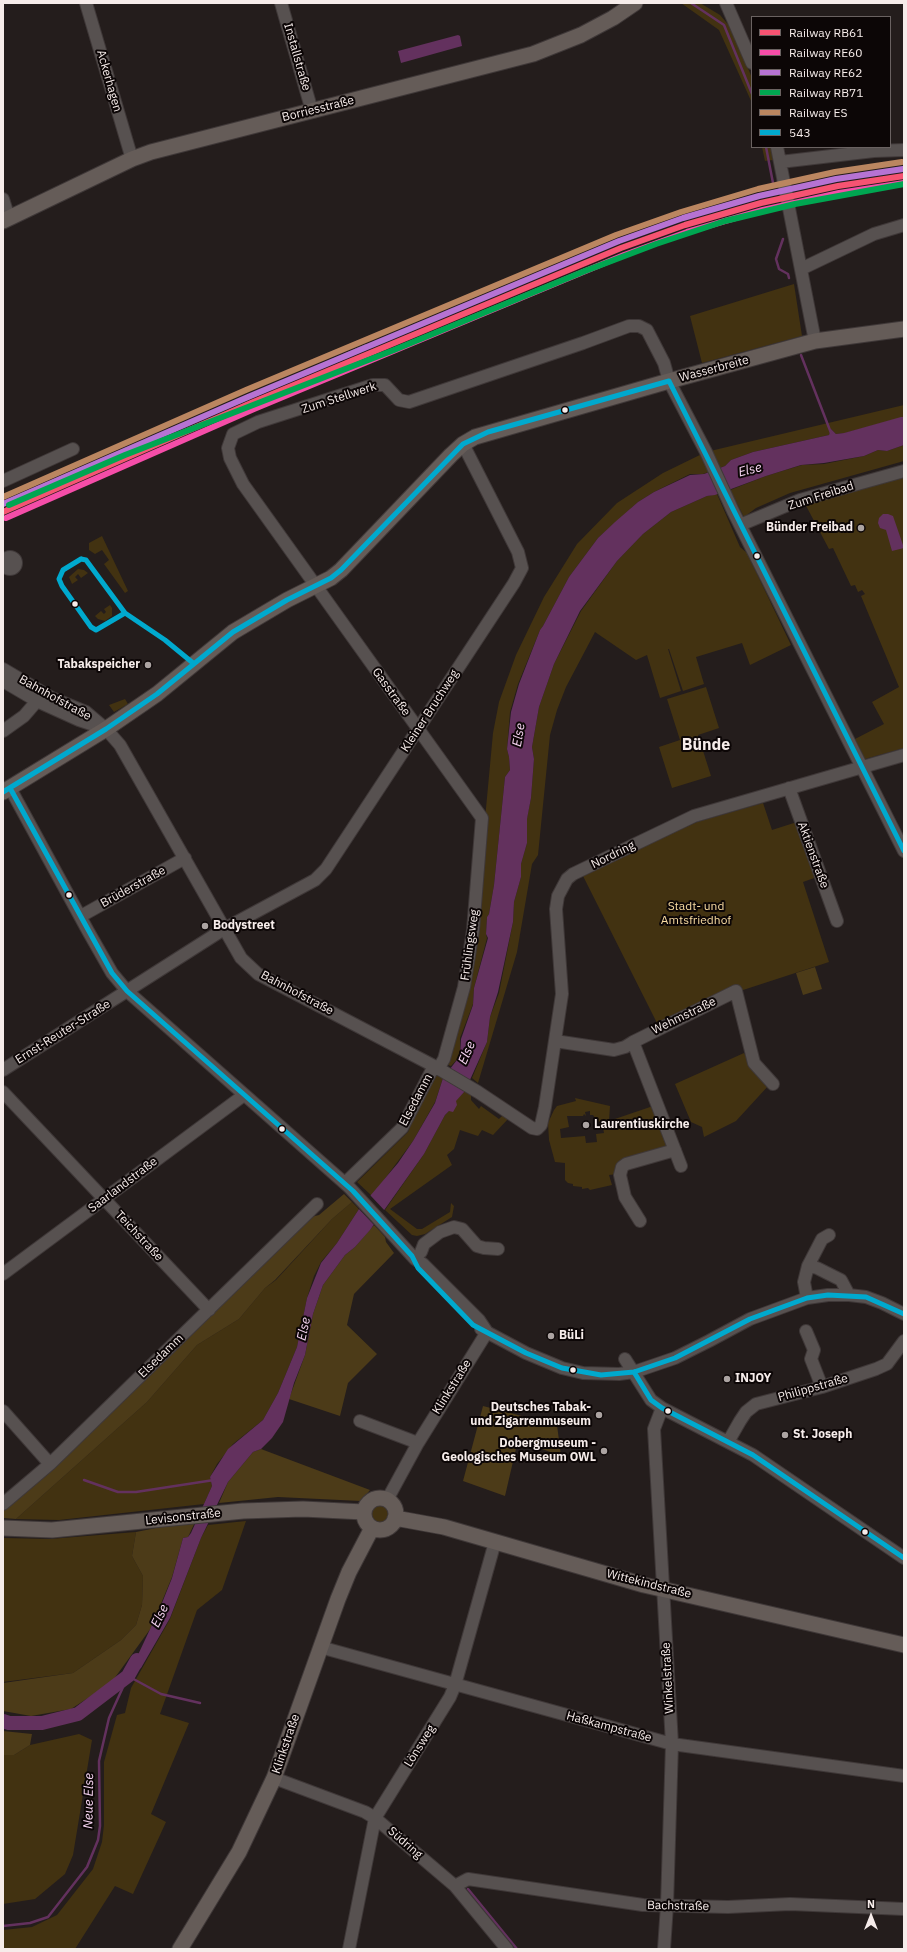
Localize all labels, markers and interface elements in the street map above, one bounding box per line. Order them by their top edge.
legend [751,16,891,148]
street label: Installstraße [281,22,313,92]
text: Railway RB61 [789,25,863,40]
text: Railway RE60 [789,45,863,60]
street label: Ackerhagen [93,48,125,114]
text: Railway RE62 [789,65,863,80]
text: Railway RB71 [789,85,863,100]
street label: Borriesstraße [280,93,356,125]
text: Railway ES [789,105,847,120]
text: 543 [789,125,811,140]
street label: Wasserbreite [678,353,750,385]
street label: Zum Stellwerk [300,379,378,417]
unlabelled marker [560,405,570,415]
water label: Else [737,460,763,480]
street label: Zum Freibad [787,479,855,513]
place label: Bünder Freibad [766,521,853,535]
marker: Bünder Freibad [856,523,866,533]
unlabelled marker [752,551,762,561]
unlabelled marker [70,599,80,609]
place label: Tabakspeicher [58,658,140,672]
marker: Tabakspeicher [143,660,153,670]
street label: Gasstraße [369,665,413,719]
street label: Kleiner Bruchweg [398,667,462,755]
street label: Bahnhofstraße [16,672,94,724]
water label: Else [509,722,529,748]
district label: Bünde [682,735,730,755]
street label: Aktienstraße [794,820,832,890]
street label: Nordring [589,838,637,872]
street label: Brüderstraße [98,863,168,911]
unlabelled marker [64,890,74,900]
park label: Stadt- und Amtsfriedhof [661,900,731,928]
street label: Frühlingsweg [458,908,482,982]
place label: Bodystreet [213,919,275,933]
marker: Bodystreet [200,921,210,931]
street label: Bahnhofstraße [258,968,336,1018]
street label: Wehmstraße [650,994,718,1038]
street label: Ernst-Reuter-Straße [13,997,113,1067]
water label: Else [455,1039,479,1067]
street label: Elsedamm [396,1071,436,1129]
place label: Laurentiuskirche [594,1118,690,1132]
marker: Laurentiuskirche [581,1120,591,1130]
unlabelled marker [277,1124,287,1134]
street label: Saarlandstraße [86,1154,160,1216]
street label: Teichstraße [112,1208,166,1264]
water label: Else [294,1316,314,1342]
place label: BüLi [559,1329,584,1343]
street label: Elsedamm [135,1331,187,1381]
marker: BüLi [546,1331,556,1341]
street label: Klinkstraße [429,1357,475,1417]
unlabelled marker [568,1365,578,1375]
street label: Philippstraße [776,1371,850,1405]
place label: INJOY [735,1372,771,1386]
marker: INJOY [722,1374,732,1384]
place label: Deutsches Tabak- und Zigarrenmuseum [470,1401,591,1429]
unlabelled marker [663,1406,673,1416]
marker: Deutsches Tabak- und Zigarrenmuseum [594,1410,604,1420]
place label: St. Joseph [793,1428,852,1442]
marker: St. Joseph [780,1430,790,1440]
place label: Dobergmuseum - Geologisches Museum OWL [442,1437,596,1465]
marker: Dobergmuseum - Geologisches Museum OWL [599,1446,609,1456]
street label: Levisonstraße [145,1506,221,1528]
unlabelled marker [860,1527,870,1537]
street label: Wittekindstraße [605,1567,693,1601]
water label: Else [148,1602,172,1630]
street label: Winkelstraße [659,1642,677,1714]
street label: Haßkampstraße [565,1709,653,1745]
street label: Klinkstraße [269,1712,303,1776]
street label: Lönsweg [401,1722,439,1770]
water label: Neue Else [81,1773,97,1829]
street label: Südring [385,1824,425,1862]
north arrow [851,1896,891,1936]
text: N [867,1897,875,1911]
street label: Bachstraße [647,1898,709,1914]

